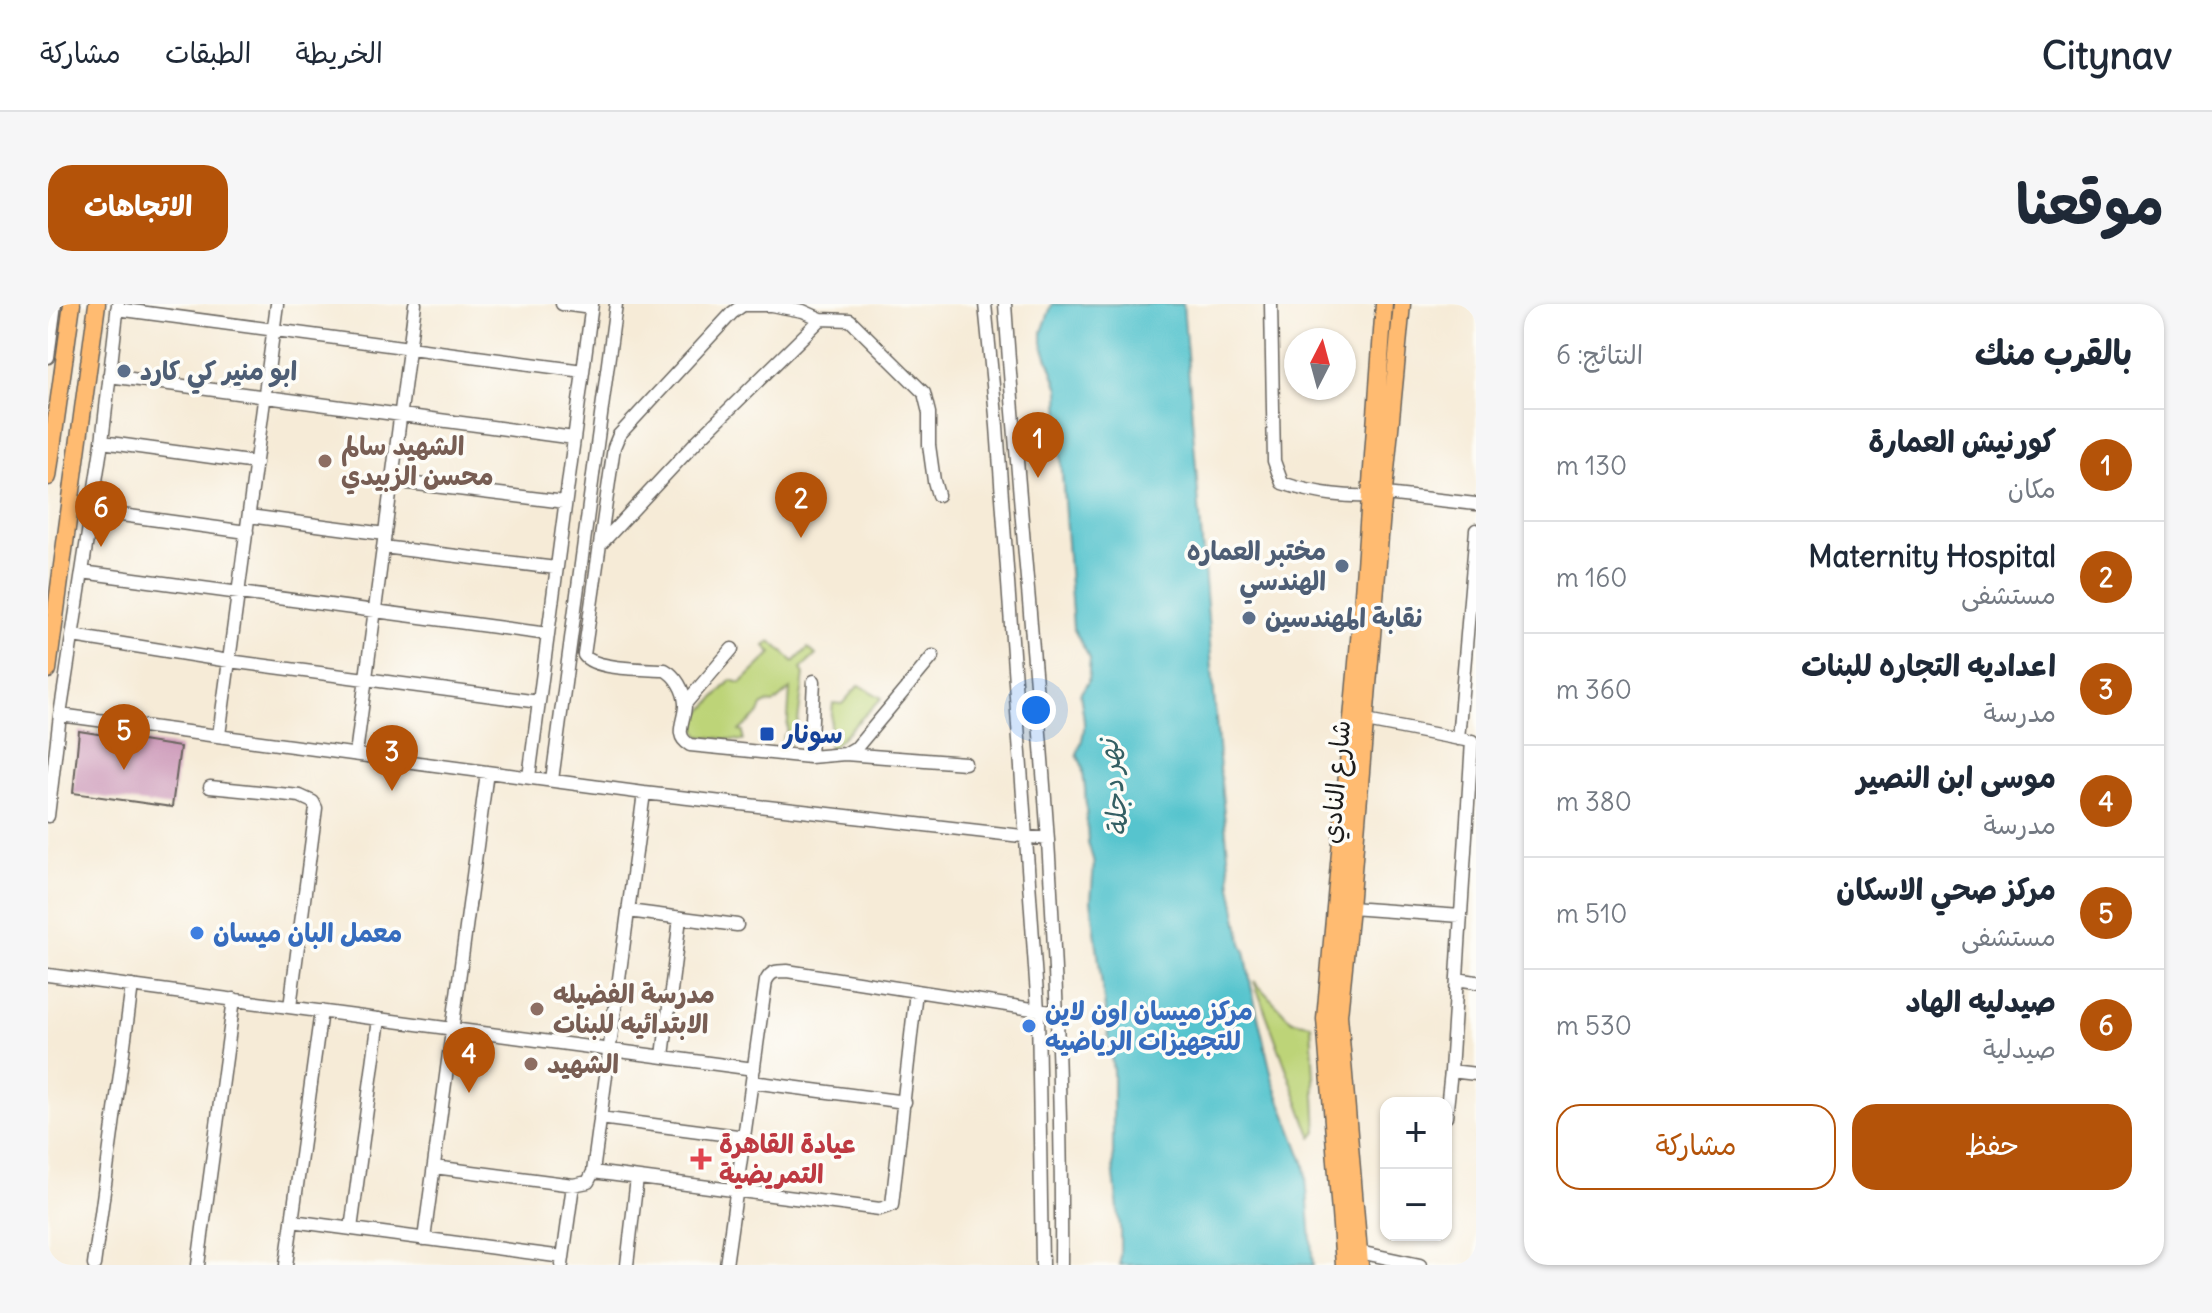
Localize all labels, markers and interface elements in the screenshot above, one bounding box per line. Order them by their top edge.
text: Citynav [2042,32,2172,79]
text: مشاركة [40,35,121,71]
text: الطبقات [165,35,251,71]
text: الخريطة [295,35,383,71]
button: الاتجاهات [48,165,228,251]
text: موقعنا [2016,169,2164,239]
north arrow [1284,328,1356,400]
text: بالقرب منك [1975,331,2132,374]
text: النتائج: 6 [1556,338,1643,371]
place label: ابو منير كي كارد [140,354,297,395]
marker: ابو منير كي كارد [115,362,133,380]
pin: 1 [1012,412,1064,478]
text: كورنيش العمارة [1868,422,2056,460]
place label: الشهيد سالم محسن الزبيدي [341,429,494,495]
text: 130 m [1556,449,1627,482]
text: 1 [2101,449,2111,482]
marker: الشهيد سالم محسن الزبيدي [316,452,334,470]
pin: 2 [775,472,827,538]
text: مكان [2008,472,2056,505]
pin: 6 [75,481,127,547]
place label: مختبر العماره الهندسي [1187,534,1326,605]
text: Maternity Hospital [1808,537,2056,575]
marker: مختبر العماره الهندسي [1333,557,1351,575]
text: 160 m [1556,561,1627,594]
text: 2 [2099,561,2113,594]
text: مستشفى [1961,578,2056,611]
place label: نقابة المهندسين [1265,601,1422,634]
marker: نقابة المهندسين [1240,609,1258,627]
text: اعداديه التجاره للبنات [1801,646,2056,684]
text: 360 m [1556,673,1632,706]
text: 3 [2099,673,2113,706]
your location [1016,690,1056,730]
text: مدرسة [1984,696,2056,729]
pin: 5 [98,704,150,770]
place label: سونار [781,717,843,751]
street label: شارع النادي [1314,719,1360,845]
pin: 3 [366,725,418,791]
marker: سونار [758,725,776,743]
water label: نهر دجلة [1089,734,1137,839]
text: موسى ابن النصير [1857,758,2056,796]
text: 380 m [1556,785,1632,818]
text: 4 [2098,785,2114,818]
text: مدرسة [1984,808,2056,841]
text: مركز صحي الاسكان [1836,870,2056,908]
text: 510 m [1556,897,1627,930]
text: 5 [2099,897,2113,930]
place label: معمل البان ميسان [213,916,402,949]
text: مستشفى [1961,920,2056,953]
marker: معمل البان ميسان [188,924,206,942]
place label: مدرسة الفضيله الابتدائيه للبنات [553,977,715,1040]
text: صيدليه الهاد [1905,982,2056,1020]
place label: مركز ميسان اون لاين للتجهيزات الرياضيه [1045,994,1253,1057]
marker: مدرسة الفضيله الابتدائيه للبنات [528,1000,546,1018]
text: 530 m [1556,1009,1632,1042]
text: 6 [2099,1009,2114,1042]
marker: مركز ميسان اون لاين للتجهيزات الرياضيه [1020,1017,1038,1035]
pin: 4 [443,1027,495,1093]
text: صيدلية [1983,1032,2056,1065]
place label: الشهيد [547,1047,619,1080]
marker: الشهيد [522,1055,540,1073]
map controls [1380,1097,1452,1241]
button: + [1380,1097,1452,1169]
button: مشاركة [1556,1104,1836,1190]
button: حفظ [1852,1104,2132,1190]
place label: عيادة القاهرة التمريضية [719,1127,855,1190]
marker: عيادة القاهرة التمريضية [690,1148,712,1170]
button: − [1380,1169,1452,1241]

